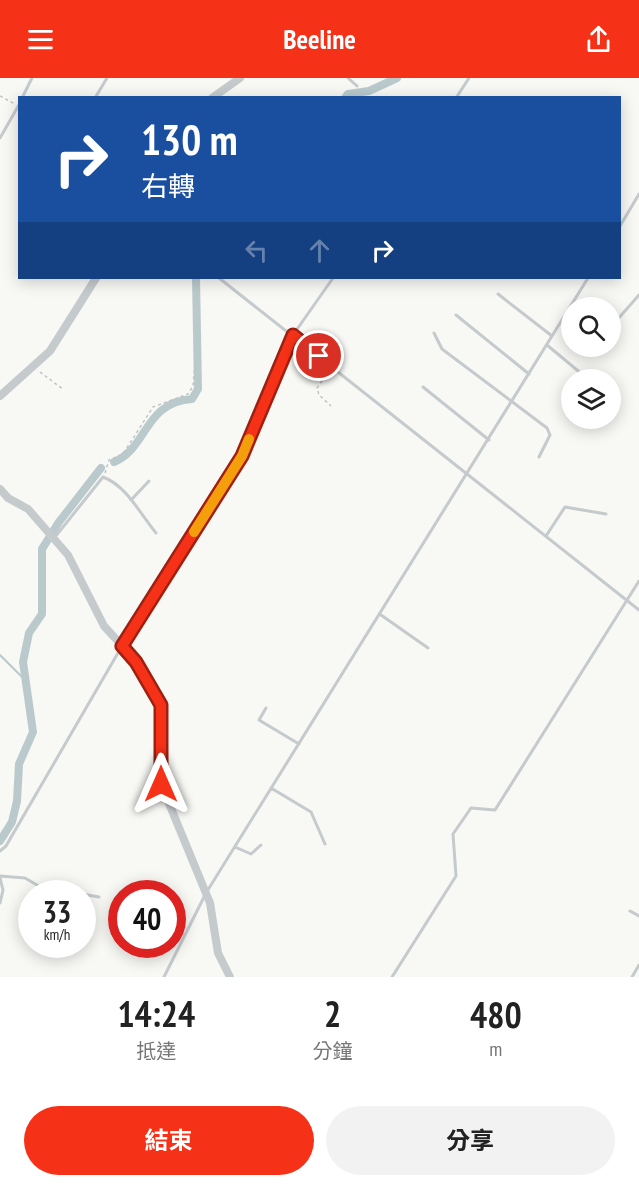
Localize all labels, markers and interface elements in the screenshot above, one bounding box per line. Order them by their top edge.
text: Beeline [283,22,356,56]
icon: menu [24,23,57,56]
icon: share [582,23,615,56]
text: 130 m [141,112,238,167]
icon: right [42,120,120,198]
text: 右轉 [141,169,195,203]
icon: left [240,234,273,267]
icon: ahead [303,234,336,267]
icon: right [366,234,399,267]
map controls [561,297,621,429]
button: search [561,297,621,357]
pin [293,330,344,381]
icon: arrive [302,339,335,372]
button: layers [561,369,621,429]
position arrow [129,752,193,816]
speed limit sign: 40 [108,880,186,958]
text: 33 [43,892,71,931]
text: km/h [44,925,70,944]
text: 14:24 [117,990,195,1037]
text: 2 [324,990,341,1037]
text: 480 [470,991,522,1038]
text: m [489,1036,502,1062]
text: 抵達 [136,1038,176,1064]
text: 分鐘 [313,1038,353,1064]
button: 結束 [24,1106,314,1175]
button: 分享 [326,1106,615,1175]

